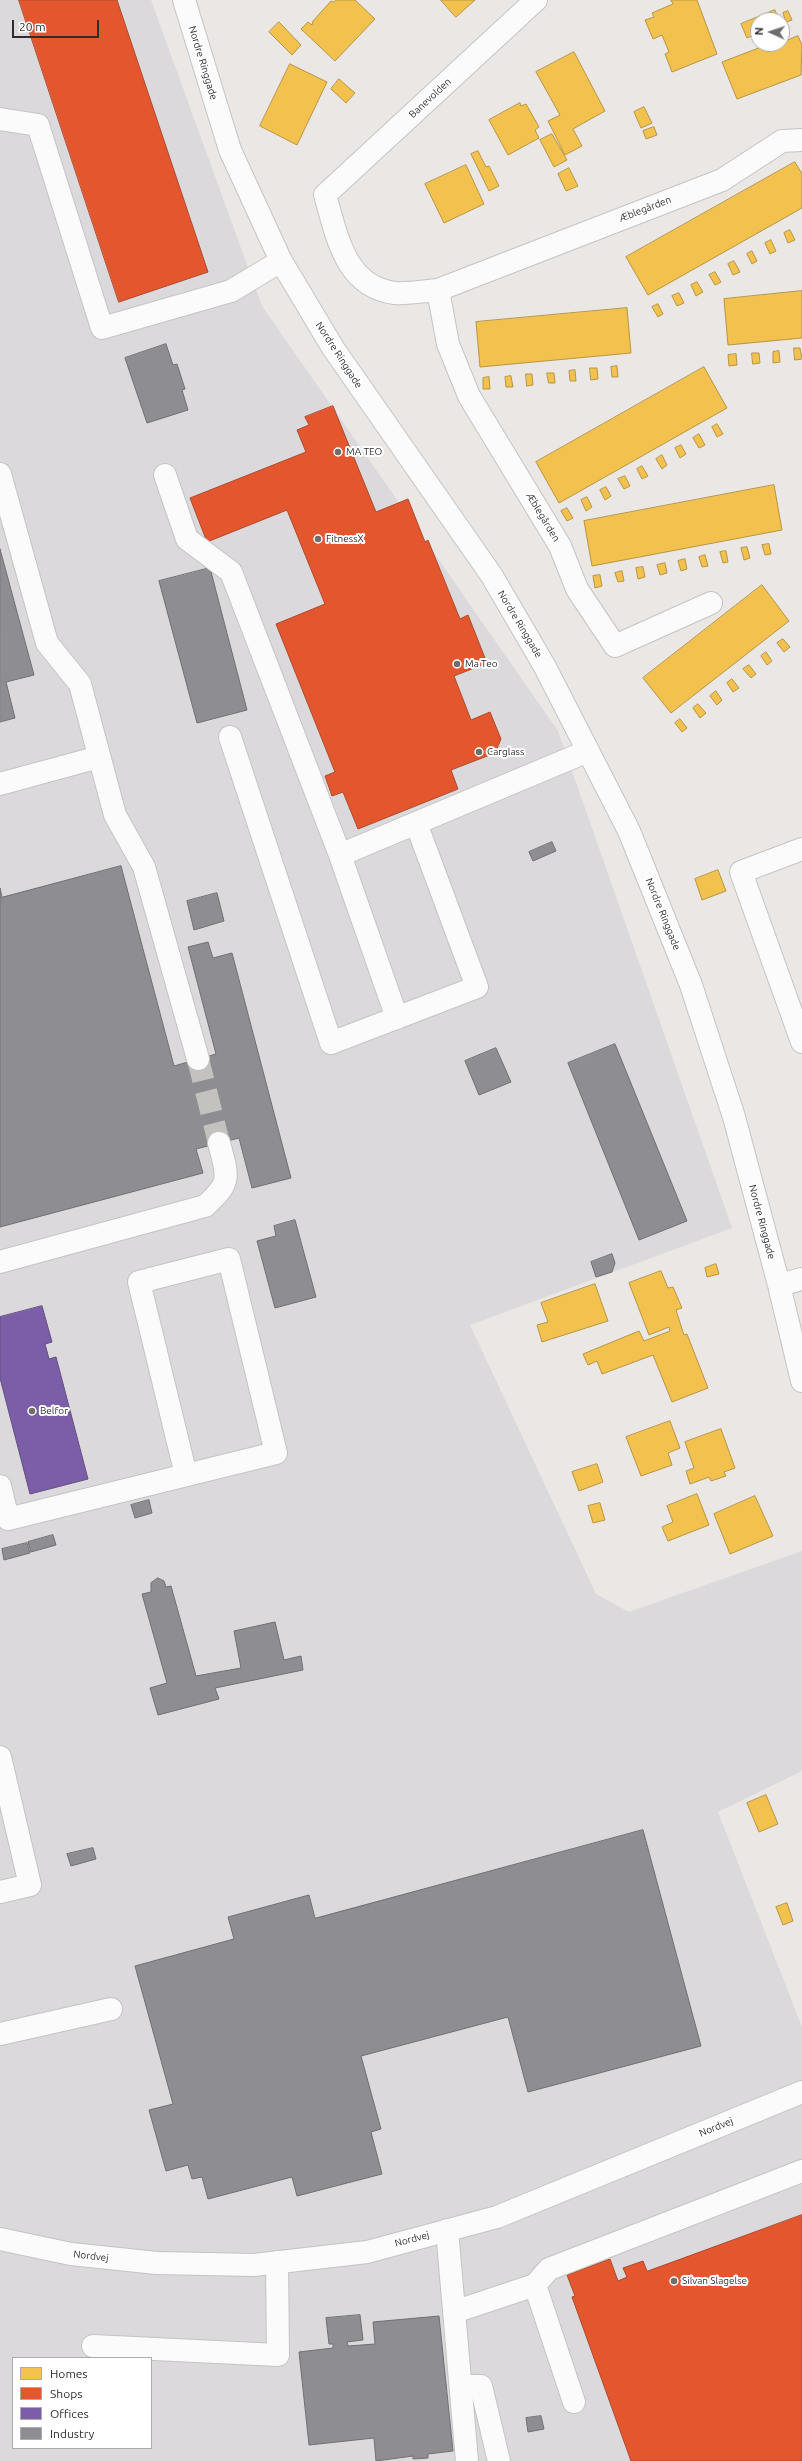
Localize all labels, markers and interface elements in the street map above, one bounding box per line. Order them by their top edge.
scale bar [14,12,101,38]
north arrow [750,12,790,52]
text: 20 m [19,20,46,33]
street label: Nordre Ringgade [186,25,220,101]
text: N [753,27,765,36]
street label: Banevolden [406,75,454,121]
street label: Æblegården [617,194,673,224]
street label: Nordre Ringgade [313,320,365,390]
place label: MA TEO [346,446,382,458]
marker: MA TEO [333,447,343,457]
street label: Æblegården [524,490,562,544]
place label: FitnessX [326,533,364,545]
marker: FitnessX [313,534,323,544]
street label: Nordre Ringgade [495,588,545,660]
place label: Ma Teo [465,658,498,670]
marker: Ma Teo [452,659,462,669]
place label: Carglass [487,746,524,758]
marker: Carglass [474,747,484,757]
street label: Nordre Ringgade [643,876,683,952]
street label: Nordre Ringgade [746,1183,778,1261]
place label: Belfor [40,1405,68,1417]
marker: Belfor [27,1406,37,1416]
street label: Nordvej [697,2115,735,2139]
street label: Nordvej [393,2229,431,2249]
street label: Nordvej [73,2248,109,2264]
place label: Silvan Slagelse [682,2275,747,2287]
marker: Silvan Slagelse [669,2276,679,2286]
legend [12,2357,152,2449]
text: Homes [50,2367,88,2380]
text: Shops [50,2387,82,2400]
text: Offices [50,2407,89,2420]
text: Industry [50,2427,94,2440]

